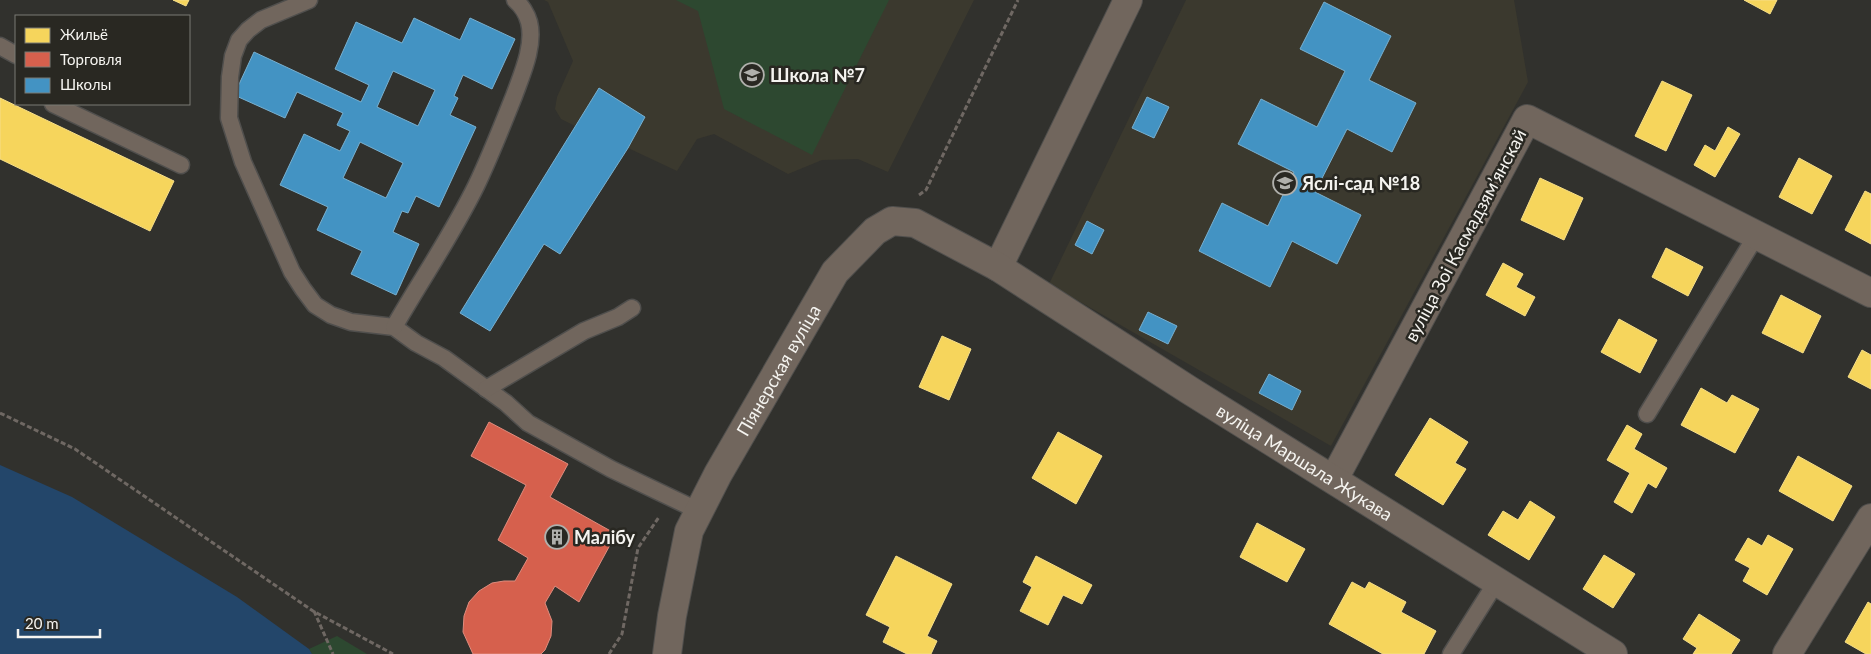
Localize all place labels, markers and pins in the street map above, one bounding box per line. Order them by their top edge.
school or university icon: Школа №7 [739,62,765,88]
place label: Школа №7 [770,64,865,86]
school or university icon: Яслі-сад №18 [1272,170,1298,196]
place label: Яслі-сад №18 [1301,172,1420,194]
building icon: Малібу [544,524,570,550]
place label: Малібу [574,526,635,548]

